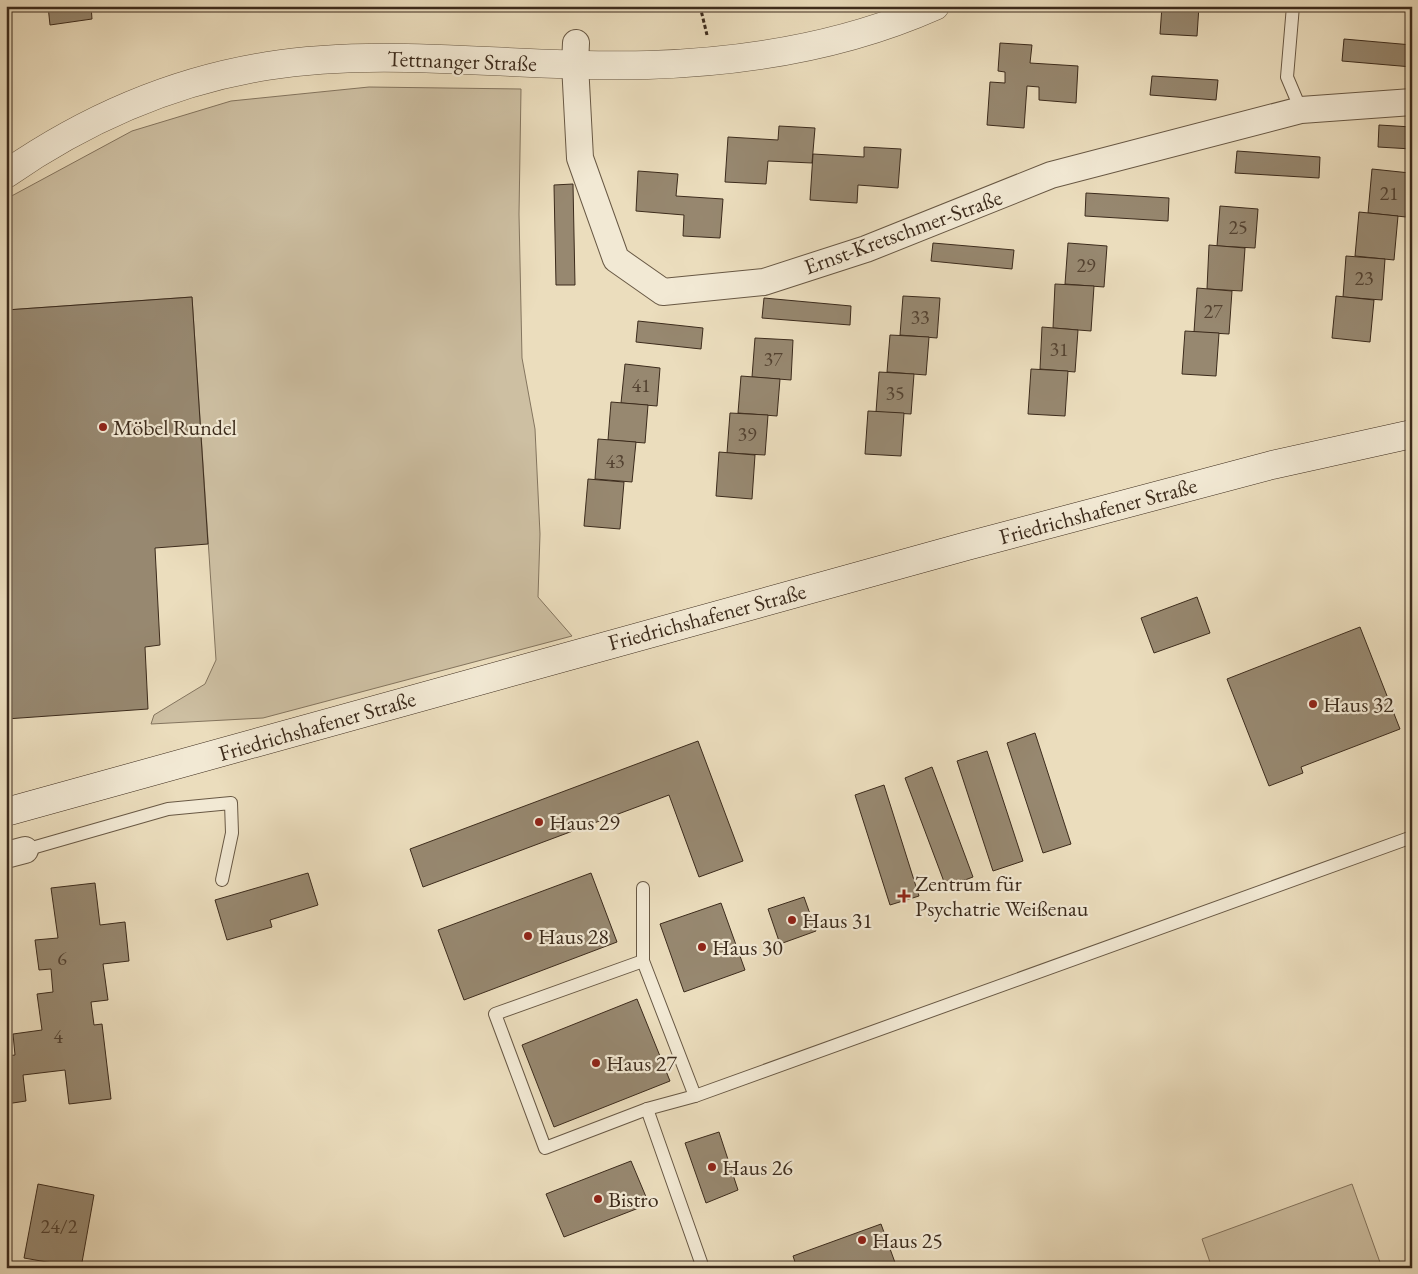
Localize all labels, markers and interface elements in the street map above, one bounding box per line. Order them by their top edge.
street label: Tettnanger Straße [387,44,538,78]
house number: 21 [1379,180,1399,206]
street label: Ernst-Kretschmer-Straße [800,183,1006,281]
house number: 25 [1228,214,1248,240]
house number: 29 [1076,252,1096,278]
house number: 23 [1354,265,1374,291]
house number: 27 [1203,298,1223,324]
house number: 33 [910,304,930,330]
house number: 31 [1049,336,1069,362]
house number: 37 [763,346,783,372]
house number: 41 [631,372,651,398]
house number: 35 [885,380,905,406]
place label: Möbel Rundel [113,413,237,442]
marker: Möbel Rundel [97,421,109,433]
house number: 39 [737,421,757,447]
house number: 43 [605,448,625,474]
street label: Friedrichshafener Straße [996,471,1201,551]
street label: Friedrichshafener Straße [605,577,810,657]
street label: Friedrichshafener Straße [215,684,419,768]
place label: Haus 32 [1323,690,1394,719]
marker: Haus 32 [1307,698,1319,710]
place label: Haus 29 [549,808,620,837]
marker: Haus 29 [533,816,545,828]
place label: Zentrum für Psychatrie Weißenau [915,869,1089,923]
marker: Zentrum für Psychatrie Weißenau [897,889,911,903]
place label: Haus 31 [802,906,873,935]
marker: Haus 31 [786,914,798,926]
place label: Haus 28 [538,922,609,951]
marker: Haus 28 [522,930,534,942]
place label: Haus 30 [712,933,783,962]
marker: Haus 30 [696,941,708,953]
house number: 6 [57,945,67,971]
house number: 4 [53,1023,63,1049]
place label: Haus 27 [606,1049,677,1078]
marker: Haus 27 [590,1057,602,1069]
place label: Haus 26 [722,1153,793,1182]
marker: Haus 26 [706,1161,718,1173]
place label: Bistro [608,1185,659,1214]
marker: Bistro [592,1193,604,1205]
house number: 24/2 [41,1213,78,1239]
place label: Haus 25 [872,1226,943,1255]
marker: Haus 25 [856,1234,868,1246]

